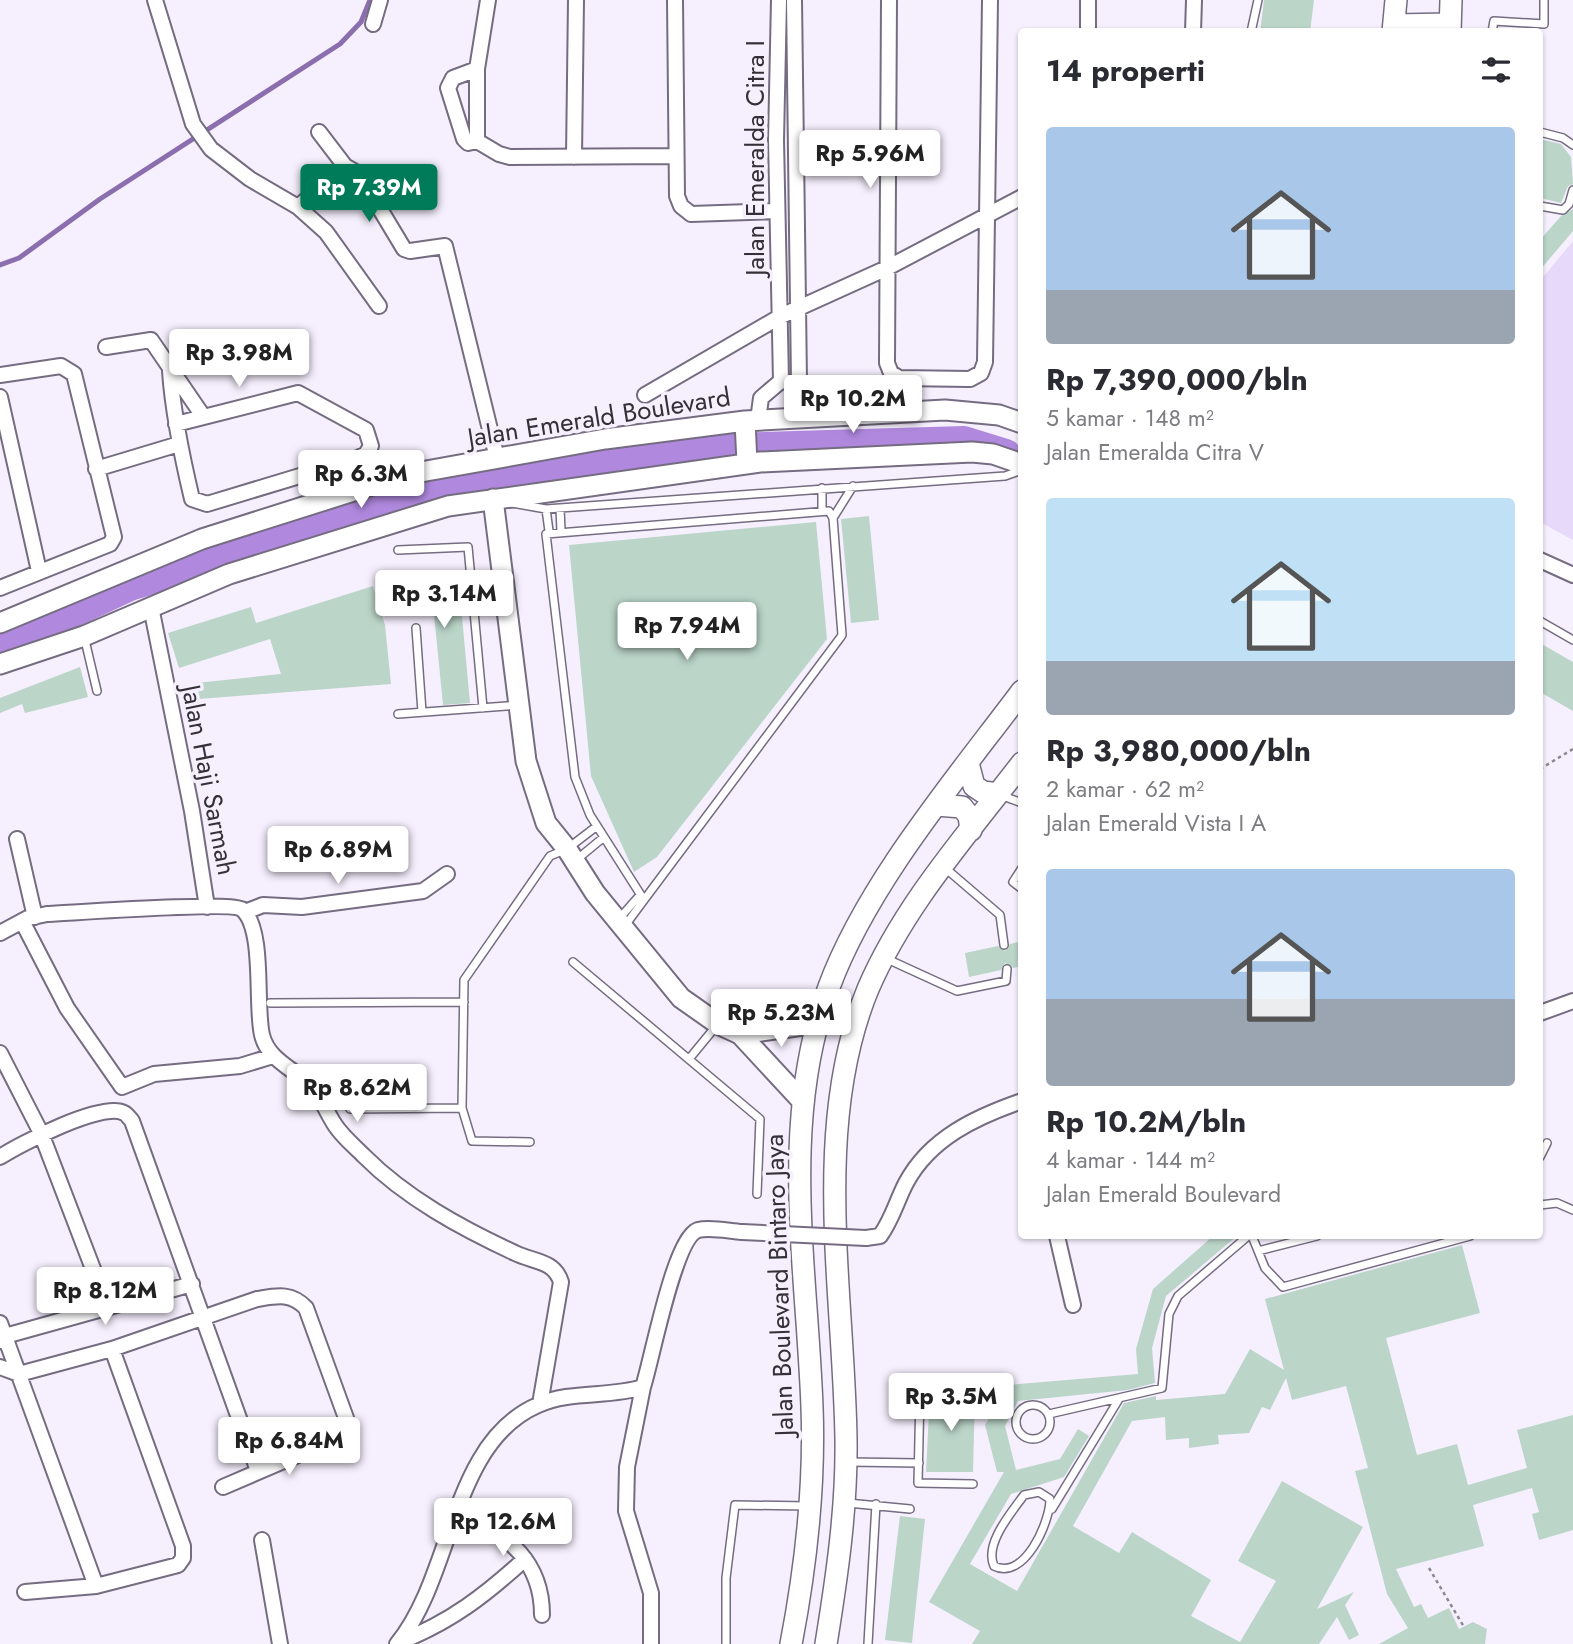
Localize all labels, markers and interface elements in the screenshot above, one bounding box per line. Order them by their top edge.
street label: Jalan Emeralda Citra I [736,40,774,279]
text: 14 properti [1046,49,1205,92]
icon: filters [1477,51,1515,89]
pin: Rp 5.96M [798,130,942,190]
text: Rp 5.96M [815,136,925,170]
pin: Rp 7.39M [297,164,441,224]
text: Rp 7.39M [316,170,422,204]
icon: home [1218,172,1344,298]
pin: Rp 3.98M [167,330,311,389]
text: Rp 3.98M [185,335,293,369]
text: Rp 7,390,000/bln [1046,358,1308,401]
pin: Rp 10.2M [781,376,925,435]
street label: Jalan Emerald Boulevard [462,377,733,457]
text: Rp 10.2M [800,381,906,415]
text: 5 kamar · 148 m² [1046,401,1214,435]
text: Jalan Emeralda Citra V [1046,435,1264,469]
pin: Rp 6.3M [296,450,426,510]
text: Rp 6.3M [314,456,408,490]
icon: home [1218,543,1344,669]
pin: Rp 3.14M [372,570,516,630]
text: Rp 3.14M [391,576,497,610]
pin: Rp 7.94M [615,602,759,662]
text: Rp 7.94M [634,608,740,642]
street label: Jalan Haji Sarmah [171,679,246,878]
text: Rp 3,980,000/bln [1046,729,1311,772]
text: 2 kamar · 62 m² [1046,772,1204,806]
text: Jalan Emerald Vista I A [1046,806,1266,840]
pin: Rp 6.89M [266,826,410,886]
text: Rp 6.89M [283,832,393,866]
icon: home [1218,914,1344,1040]
pin: Rp 5.23M [709,990,853,1049]
text: Rp 5.23M [727,995,835,1029]
pin: Rp 8.62M [285,1064,429,1124]
text: Rp 8.62M [303,1070,411,1104]
text: Rp 10.2M/bln [1046,1100,1246,1143]
street label: Jalan Boulevard Bintaro Jaya [755,1133,803,1440]
text: 4 kamar · 144 m² [1046,1143,1215,1177]
text: Jalan Emerald Boulevard [1046,1177,1281,1211]
pin: Rp 8.12M [33,1268,177,1327]
text: Rp 8.12M [53,1273,157,1307]
pin: Rp 3.5M [886,1374,1016,1433]
text: Rp 3.5M [905,1379,997,1413]
pin: Rp 6.84M [217,1418,361,1477]
text: Rp 6.84M [234,1423,344,1457]
pin: Rp 12.6M [431,1498,575,1558]
text: Rp 12.6M [450,1504,556,1538]

